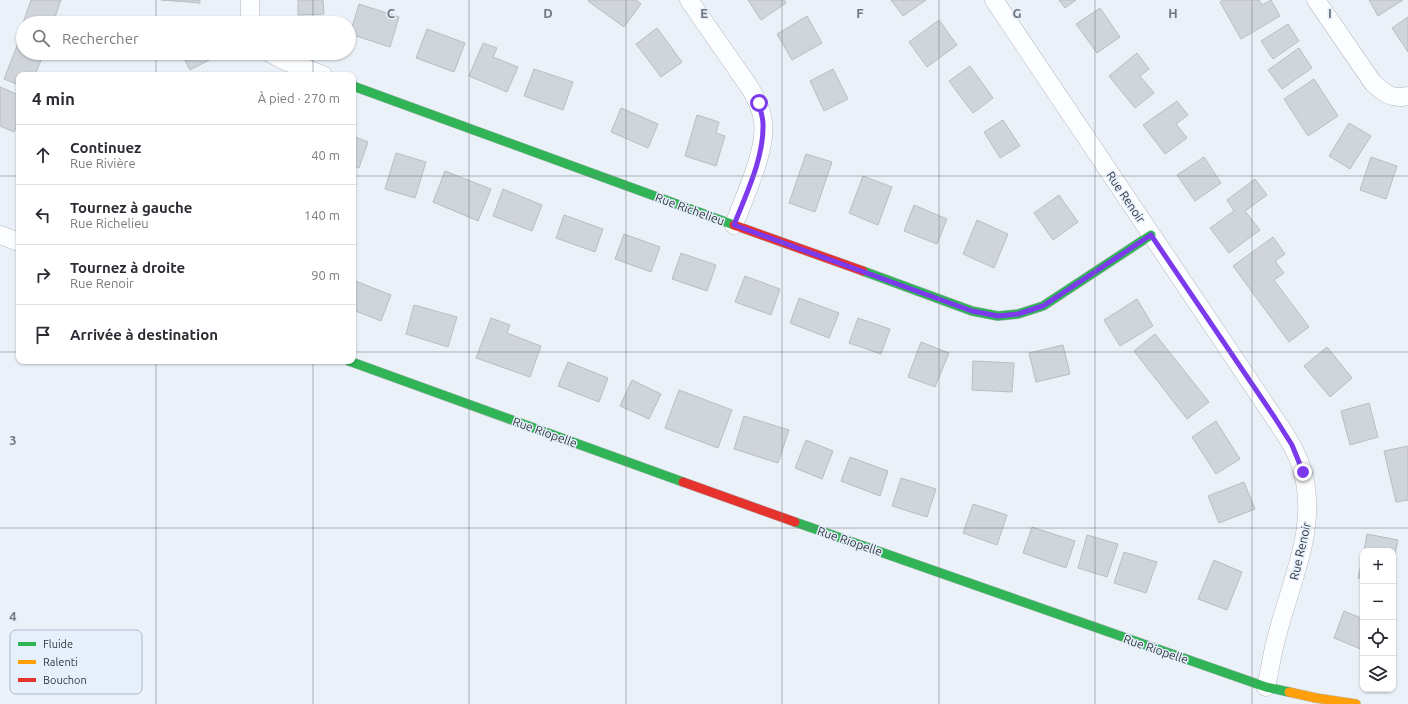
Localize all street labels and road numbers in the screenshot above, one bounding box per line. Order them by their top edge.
street label: Rue Renoir [1104,169,1148,226]
street label: Rue Richelieu [654,190,726,228]
street label: Rue Riopelle [511,414,579,450]
street label: Rue Renoir [1287,520,1313,581]
street label: Rue Riopelle [816,524,884,558]
street label: Rue Riopelle [1122,632,1190,666]

